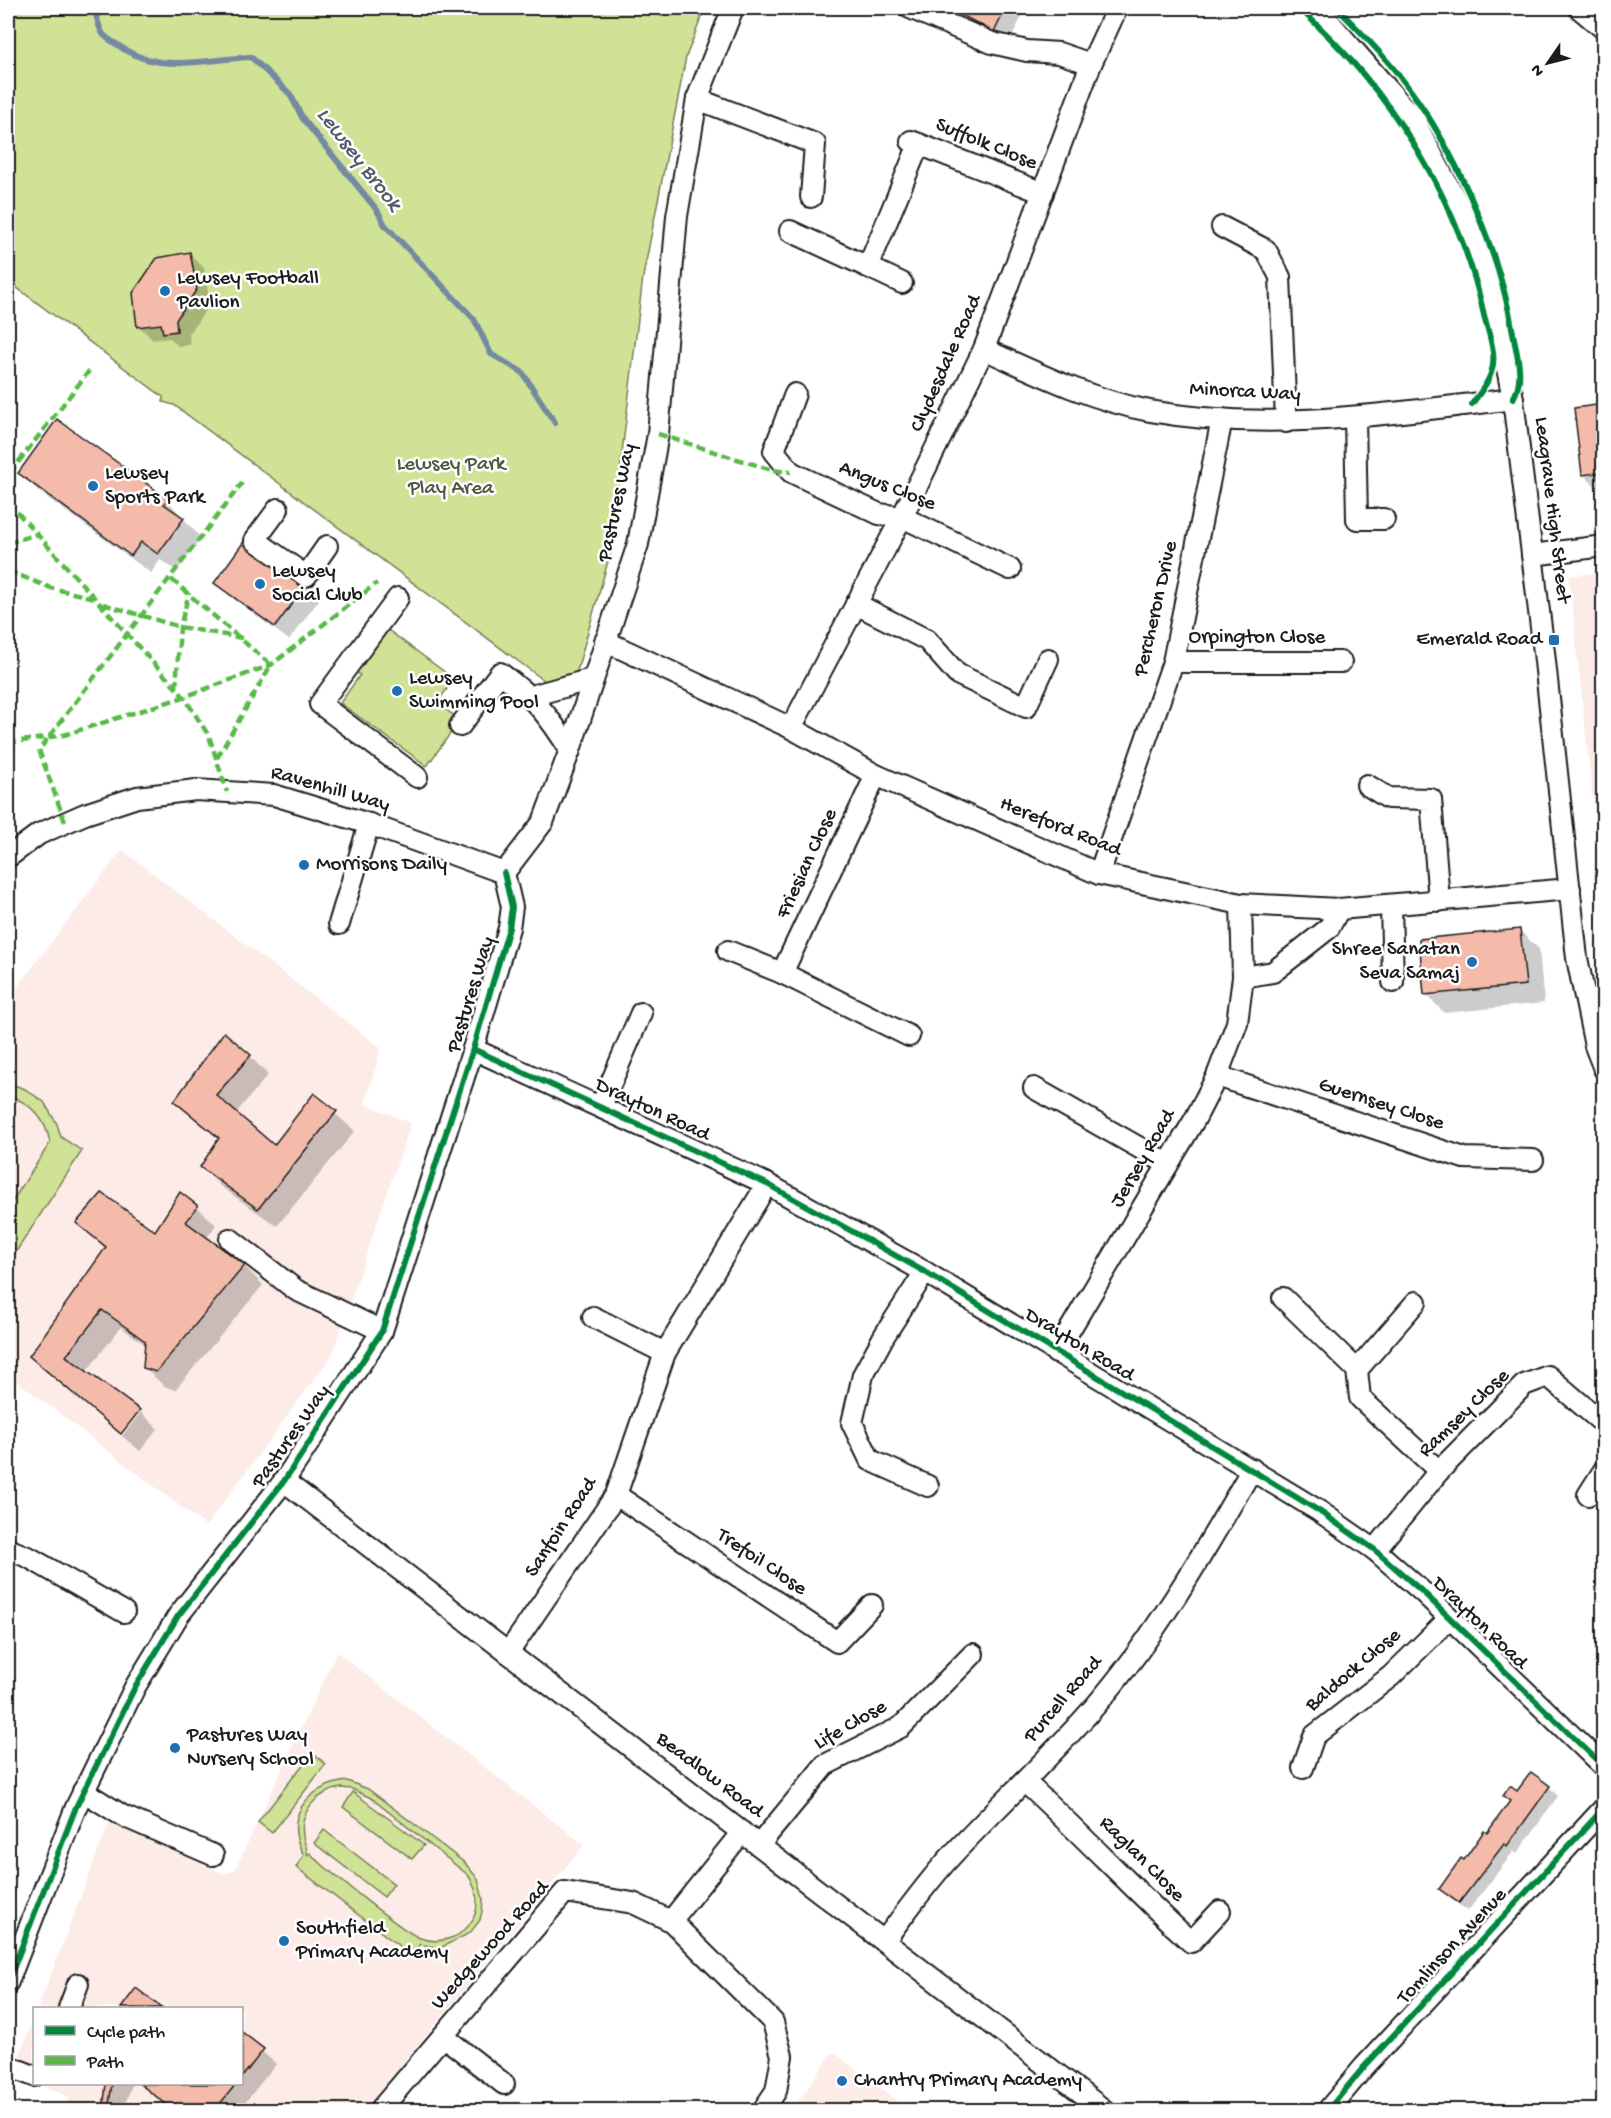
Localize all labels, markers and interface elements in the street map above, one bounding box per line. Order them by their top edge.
north arrow [1518,33,1578,93]
text: N [1527,59,1549,79]
water label: Lewsey Brook [310,103,408,218]
street label: Suffolk Close [931,113,1042,177]
place label: Lewsey Football Pavlion [176,267,319,316]
marker: Lewsey Football Pavlion [158,284,172,298]
street label: Clydesdale Road [906,290,989,436]
street label: Minorca Way [1189,378,1301,408]
street label: Leagrave High Street [1527,416,1575,607]
street label: Pastures Way [593,442,643,565]
park label: Lewsey Park Play Area [397,453,508,502]
street label: Angus Close [835,456,940,518]
place label: Lewsey Sports Park [105,462,207,511]
marker: Lewsey Sports Park [86,479,100,493]
street label: Percheron Drive [1129,538,1185,680]
place label: Lewsey Social Club [272,560,363,609]
marker: Lewsey Social Club [253,577,267,591]
street label: Orpington Close [1189,626,1327,651]
place label: Emerald Road [1416,628,1544,653]
marker: Emerald Road [1547,633,1561,647]
place label: Lewsey Swimming Pool [409,667,539,716]
marker: Lewsey Swimming Pool [390,684,404,698]
street label: Ravenhill Way [268,761,392,819]
street label: Hereford Road [996,792,1126,864]
street label: Friesian Close [771,804,845,924]
place label: Morrisons Daily [316,853,447,878]
marker: Morrisons Daily [297,858,311,872]
street label: Pastures Way [442,934,502,1057]
place label: Shree Sanatan Seva Samaj [1332,938,1460,987]
marker: Shree Sanatan Seva Samaj [1465,955,1479,969]
street label: Drayton Road [589,1073,715,1149]
street label: Guernsey Close [1315,1073,1448,1137]
street label: Jersey Road [1106,1104,1183,1213]
street label: Drayton Road [1018,1302,1140,1389]
street label: Ramsey Close [1414,1364,1517,1464]
street label: Pastures Way [247,1381,337,1494]
street label: Sanfoin Road [520,1472,604,1583]
street label: Trefoil Close [710,1523,812,1603]
street label: Drayton Road [1424,1571,1533,1677]
street label: Baldock Close [1300,1623,1408,1719]
street label: Purcell Road [1019,1650,1110,1749]
street label: Life Close [810,1695,893,1757]
place label: Pastures Way Nursery School [186,1724,314,1773]
street label: Beadlow Road [649,1727,769,1826]
marker: Pastures Way Nursery School [168,1741,182,1755]
street label: Raglan Close [1093,1812,1190,1909]
street label: Wedgewood Road [427,1875,557,2016]
street label: Tomlinson Avenue [1392,1883,1514,2011]
place label: Southfield Primary Academy [295,1917,448,1966]
marker: Southfield Primary Academy [277,1934,291,1948]
legend [33,2007,243,2085]
text: Cycle path [87,2023,165,2044]
text: Path [86,2053,124,2074]
place label: Chantry Primary Academy [854,2069,1082,2094]
marker: Chantry Primary Academy [835,2074,849,2088]

